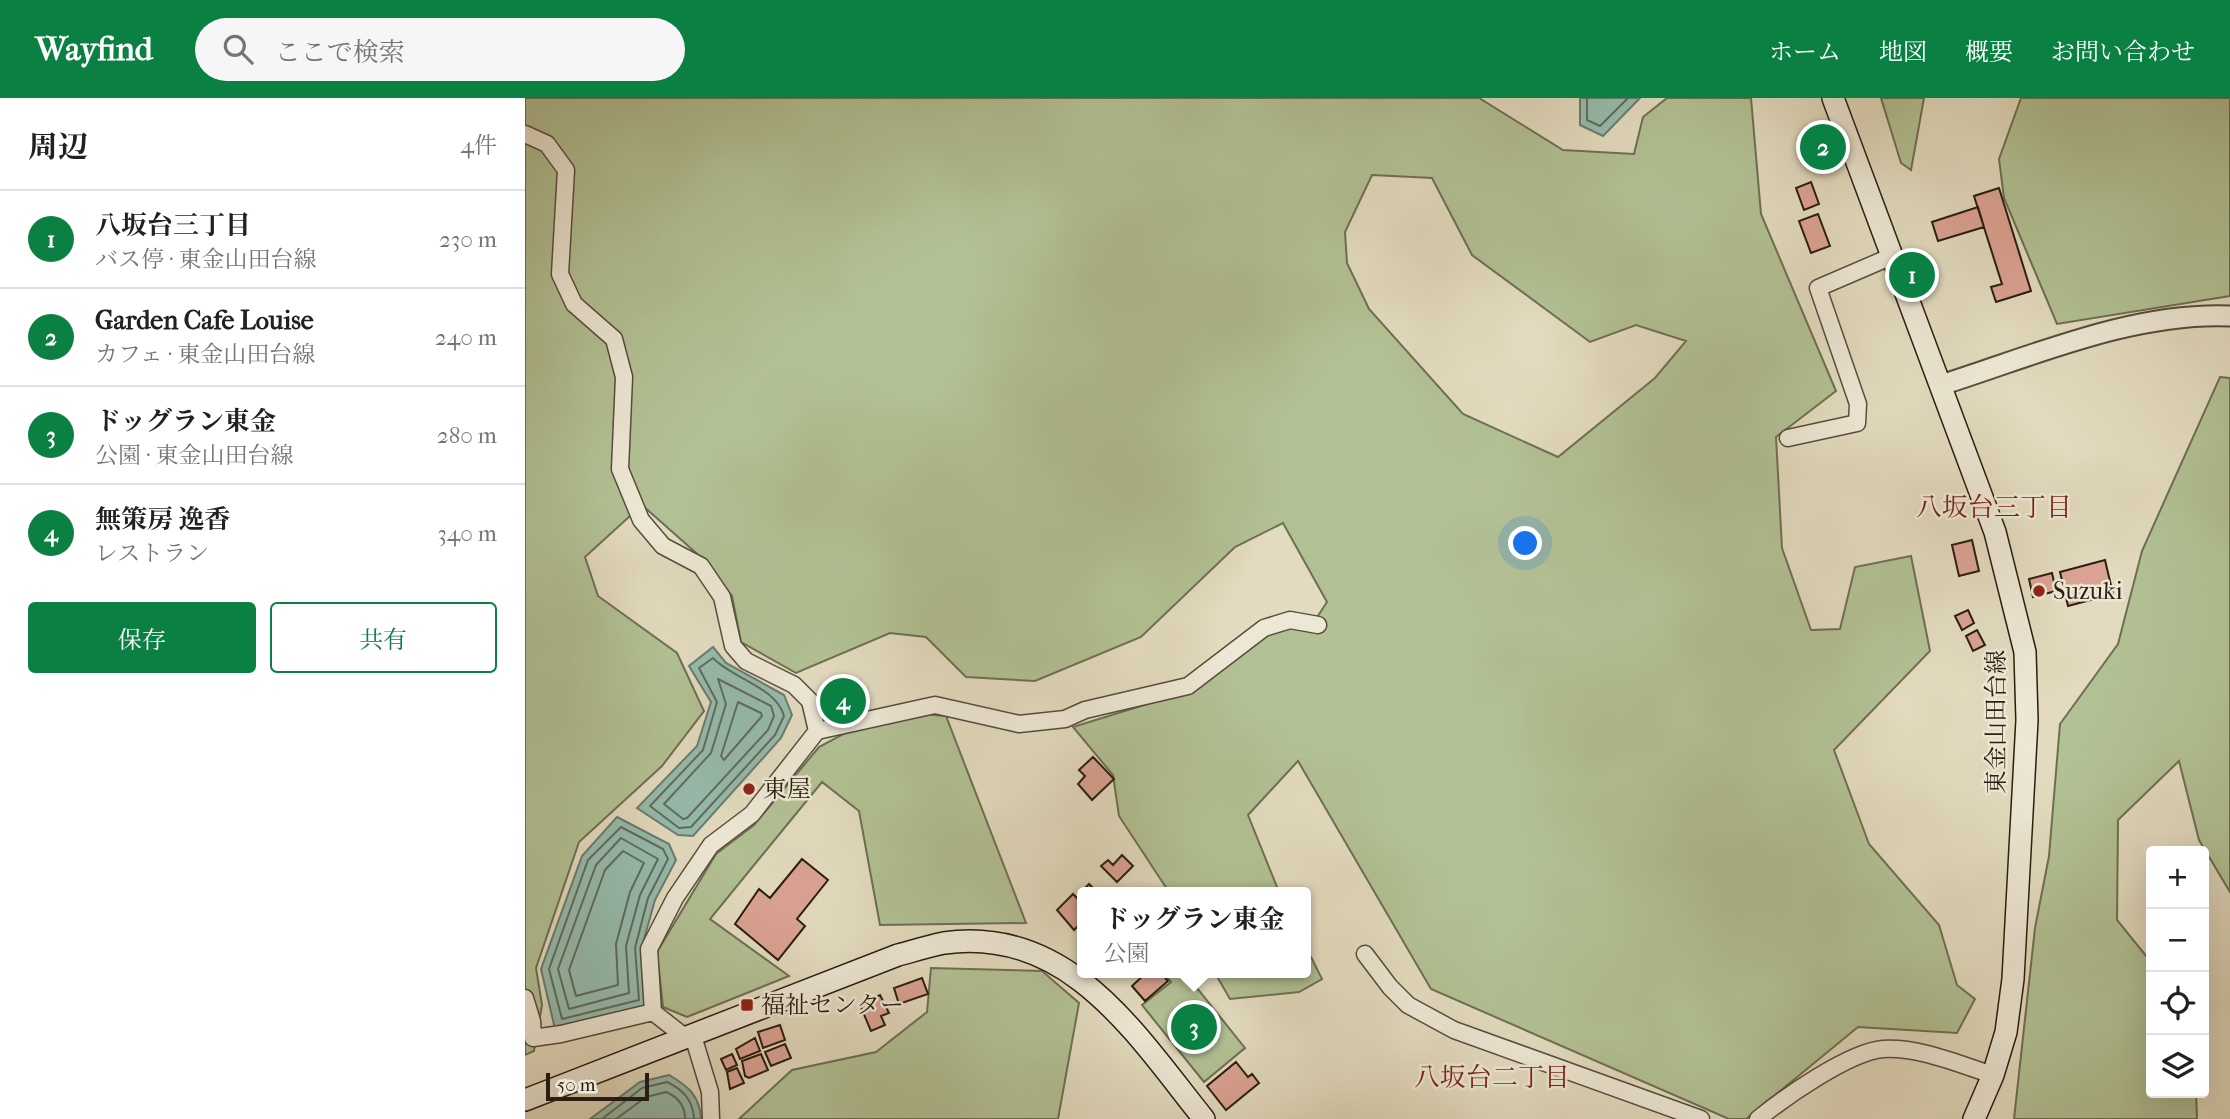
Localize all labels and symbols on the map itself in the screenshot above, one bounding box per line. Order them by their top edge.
pin: 2 [1800,121,1846,173]
pin: 1 [1889,249,1935,301]
district label: 八坂台三丁目 [1916,492,2072,523]
your location [1508,526,1542,560]
place label: Suzuki [2053,577,2123,605]
marker: Suzuki [2031,583,2047,599]
street label: 東金山田台線 [1982,650,2010,794]
pin: 4 [820,675,866,727]
place label: 東屋 [763,775,811,803]
marker: 東屋 [741,781,757,797]
place label: 福祉センター [761,991,904,1019]
marker: 福祉センター [739,997,755,1013]
pin: 3 [1171,1001,1217,1053]
district label: 八坂台二丁目 [1414,1062,1570,1093]
scale bar [546,1070,649,1102]

